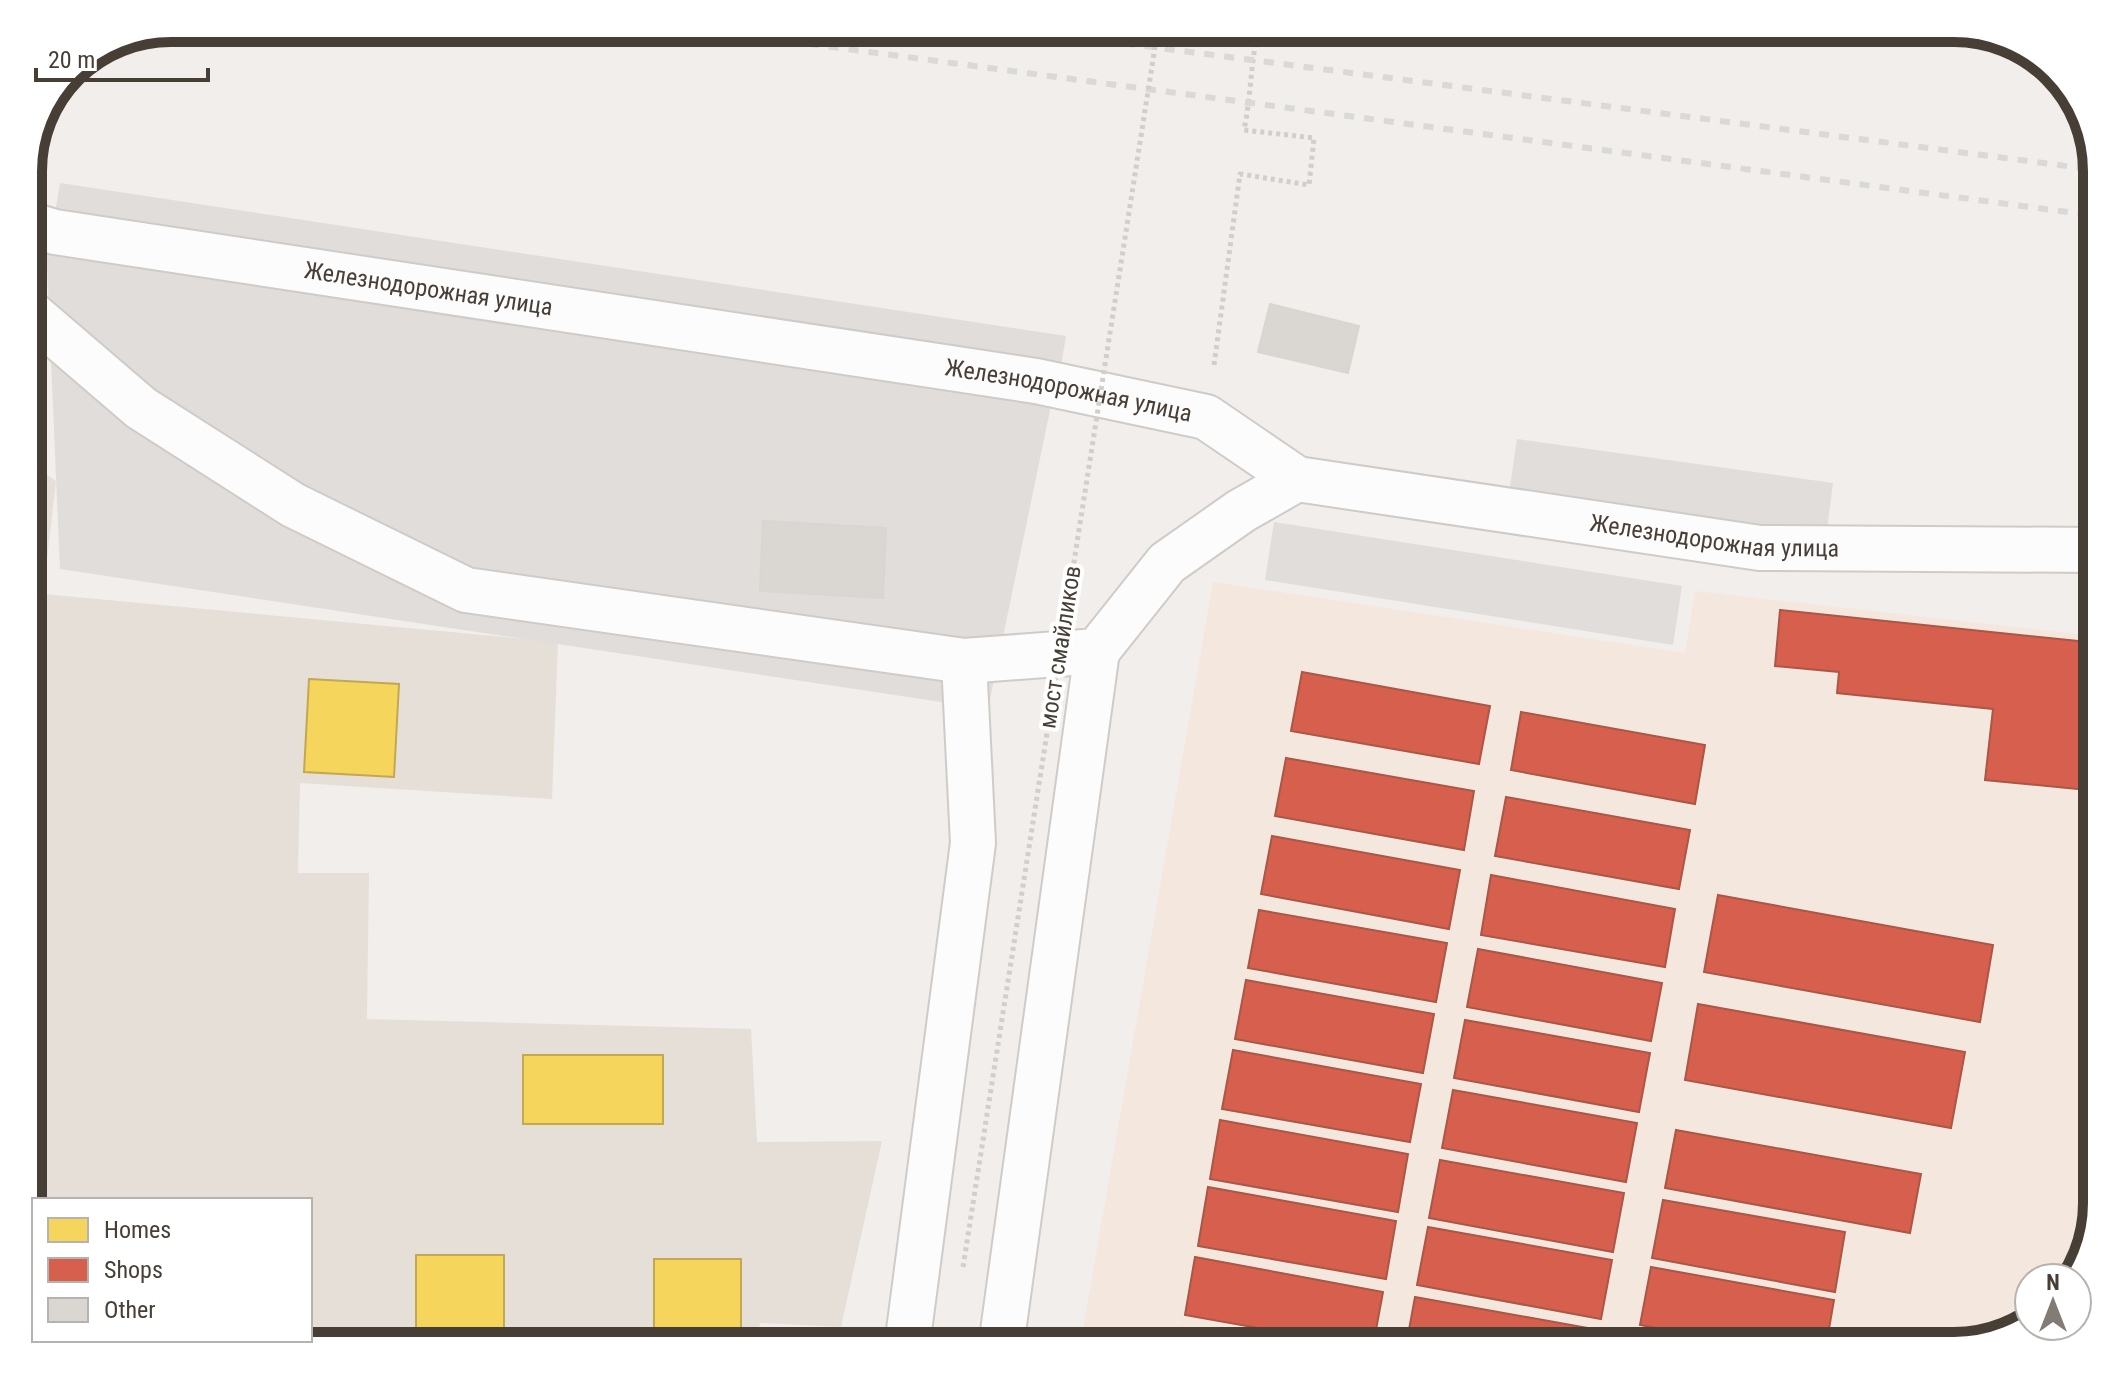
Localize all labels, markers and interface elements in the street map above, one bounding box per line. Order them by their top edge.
scale bar [36,32,208,82]
text: 20 m [48,46,95,74]
street label: Железнодорожная улица [302,256,555,321]
street label: Железнодорожная улица [943,353,1195,428]
street label: Железнодорожная улица [1588,509,1839,562]
street label: мост смайликов [1033,564,1087,730]
legend [32,1198,312,1342]
text: Homes [104,1216,171,1244]
text: Shops [104,1256,163,1284]
north arrow [2013,1262,2093,1342]
text: N [2046,1270,2060,1295]
text: Other [104,1296,156,1324]

